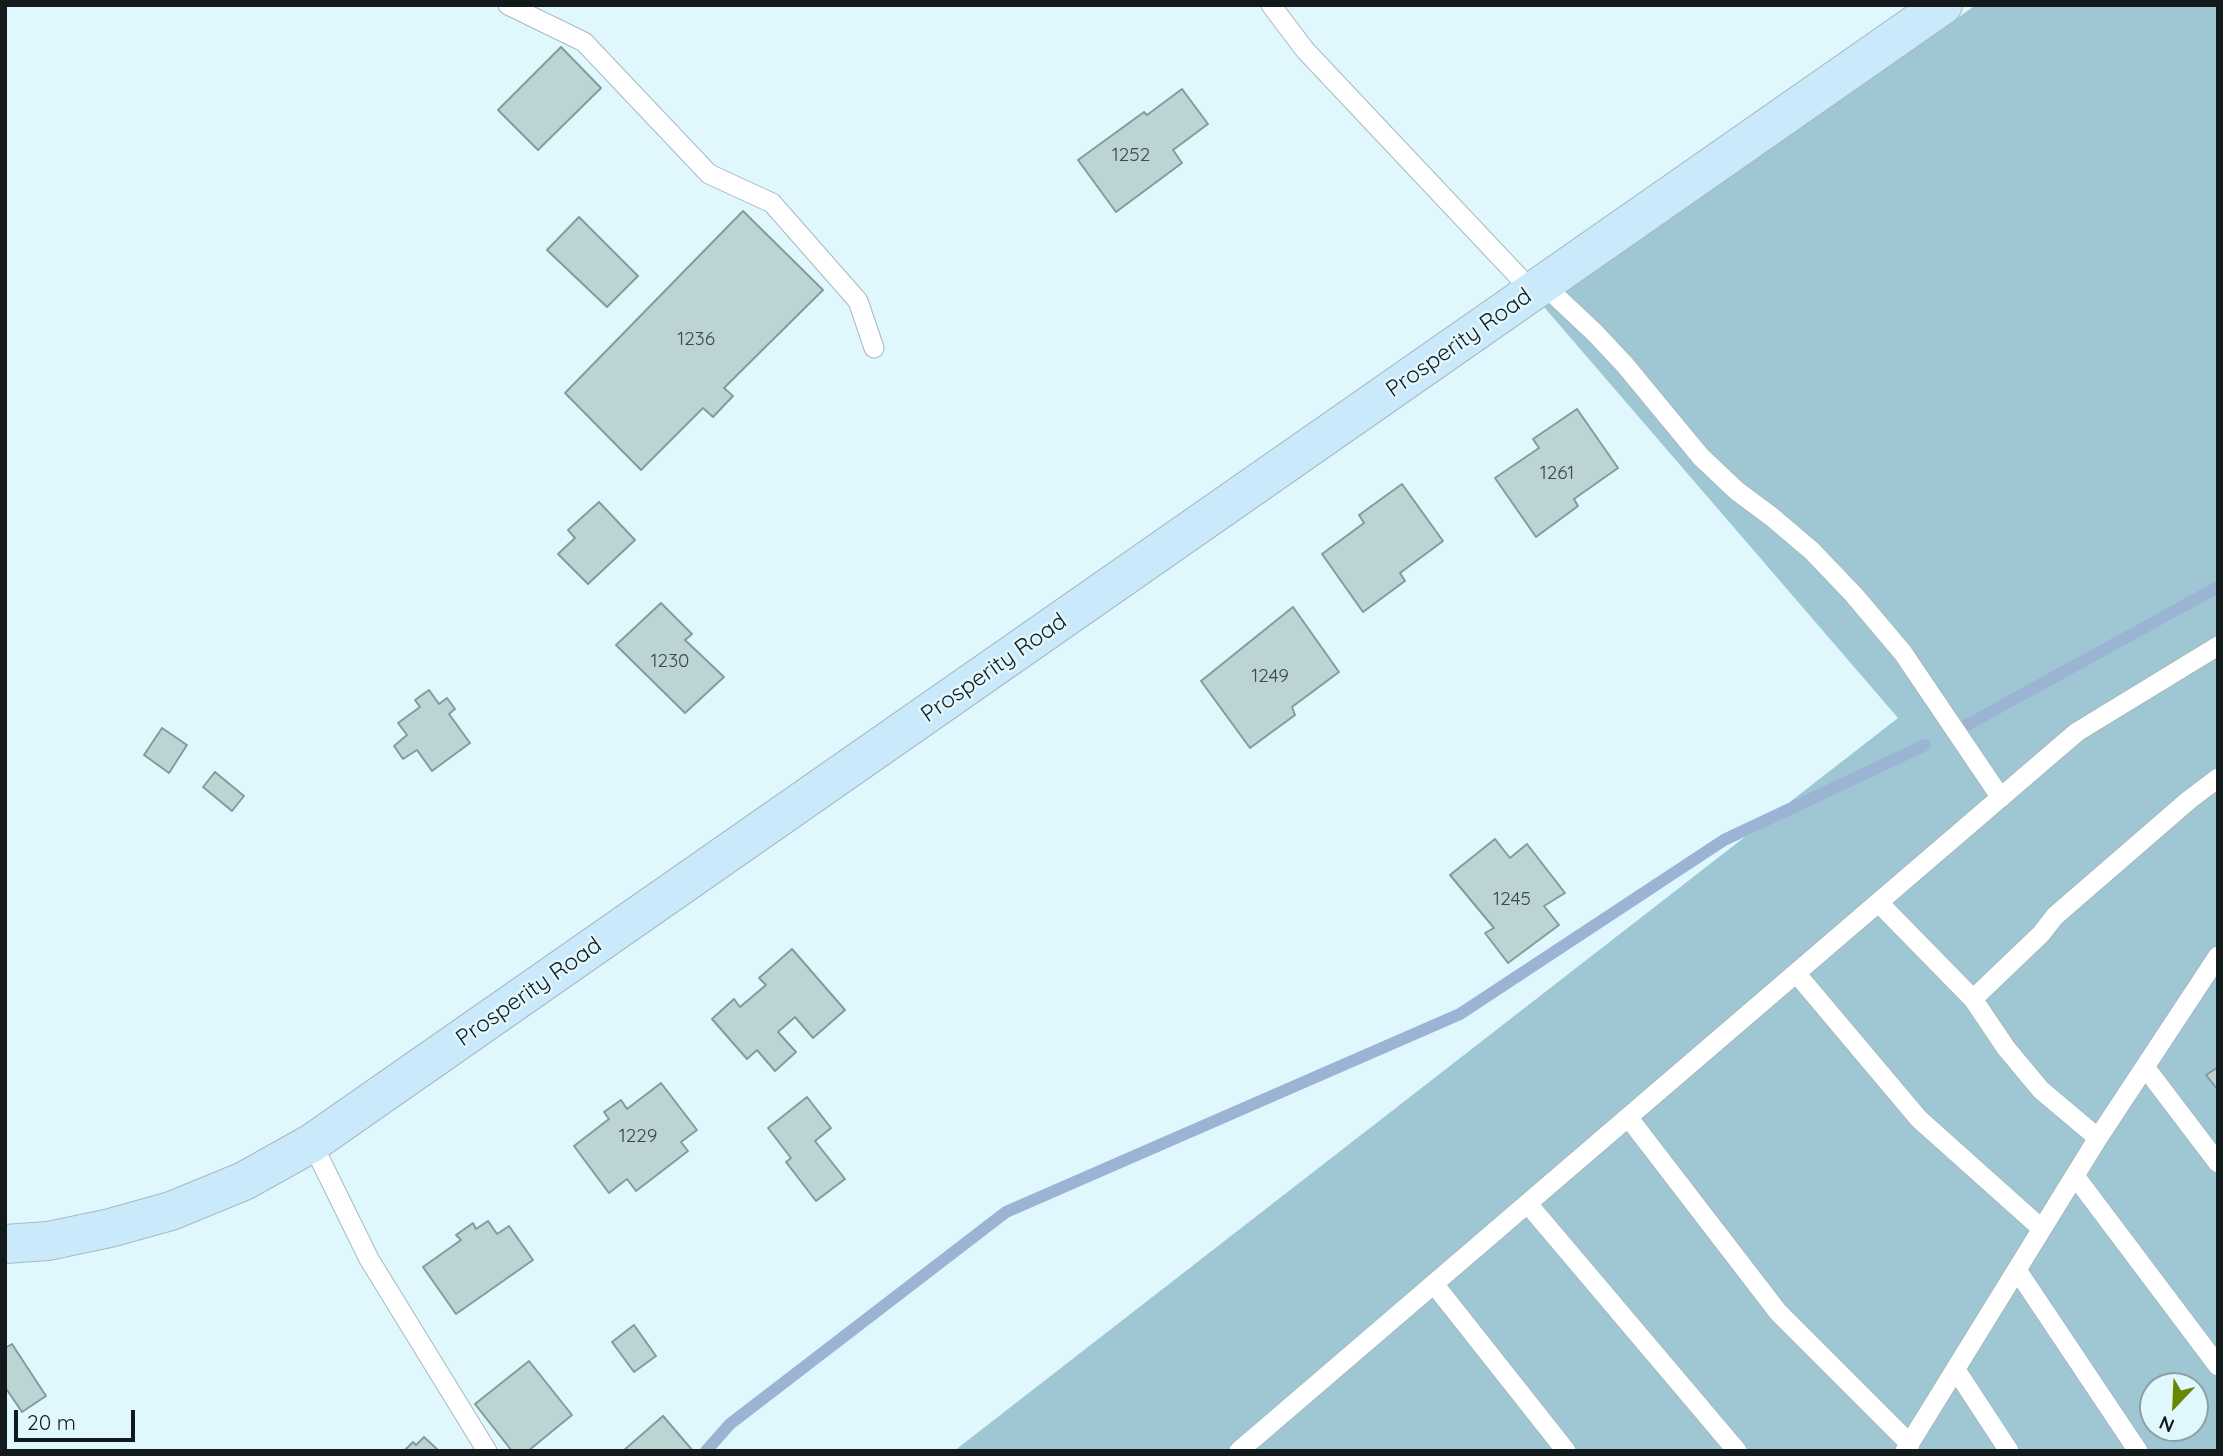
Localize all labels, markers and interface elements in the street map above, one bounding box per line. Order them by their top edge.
house number: 1252 [1112,144,1150,166]
street label: Prosperity Road [1381,282,1537,404]
house number: 1236 [677,328,715,350]
house number: 1261 [1540,462,1574,484]
street label: Prosperity Road [916,607,1072,729]
house number: 1230 [651,650,689,672]
house number: 1249 [1251,665,1289,687]
house number: 1245 [1493,888,1531,910]
street label: Prosperity Road [451,931,607,1053]
house number: 1229 [619,1125,657,1147]
north arrow [2139,1372,2209,1442]
scale bar [18,1396,138,1440]
text: 20 m [27,1409,76,1435]
text: N [2155,1411,2178,1438]

